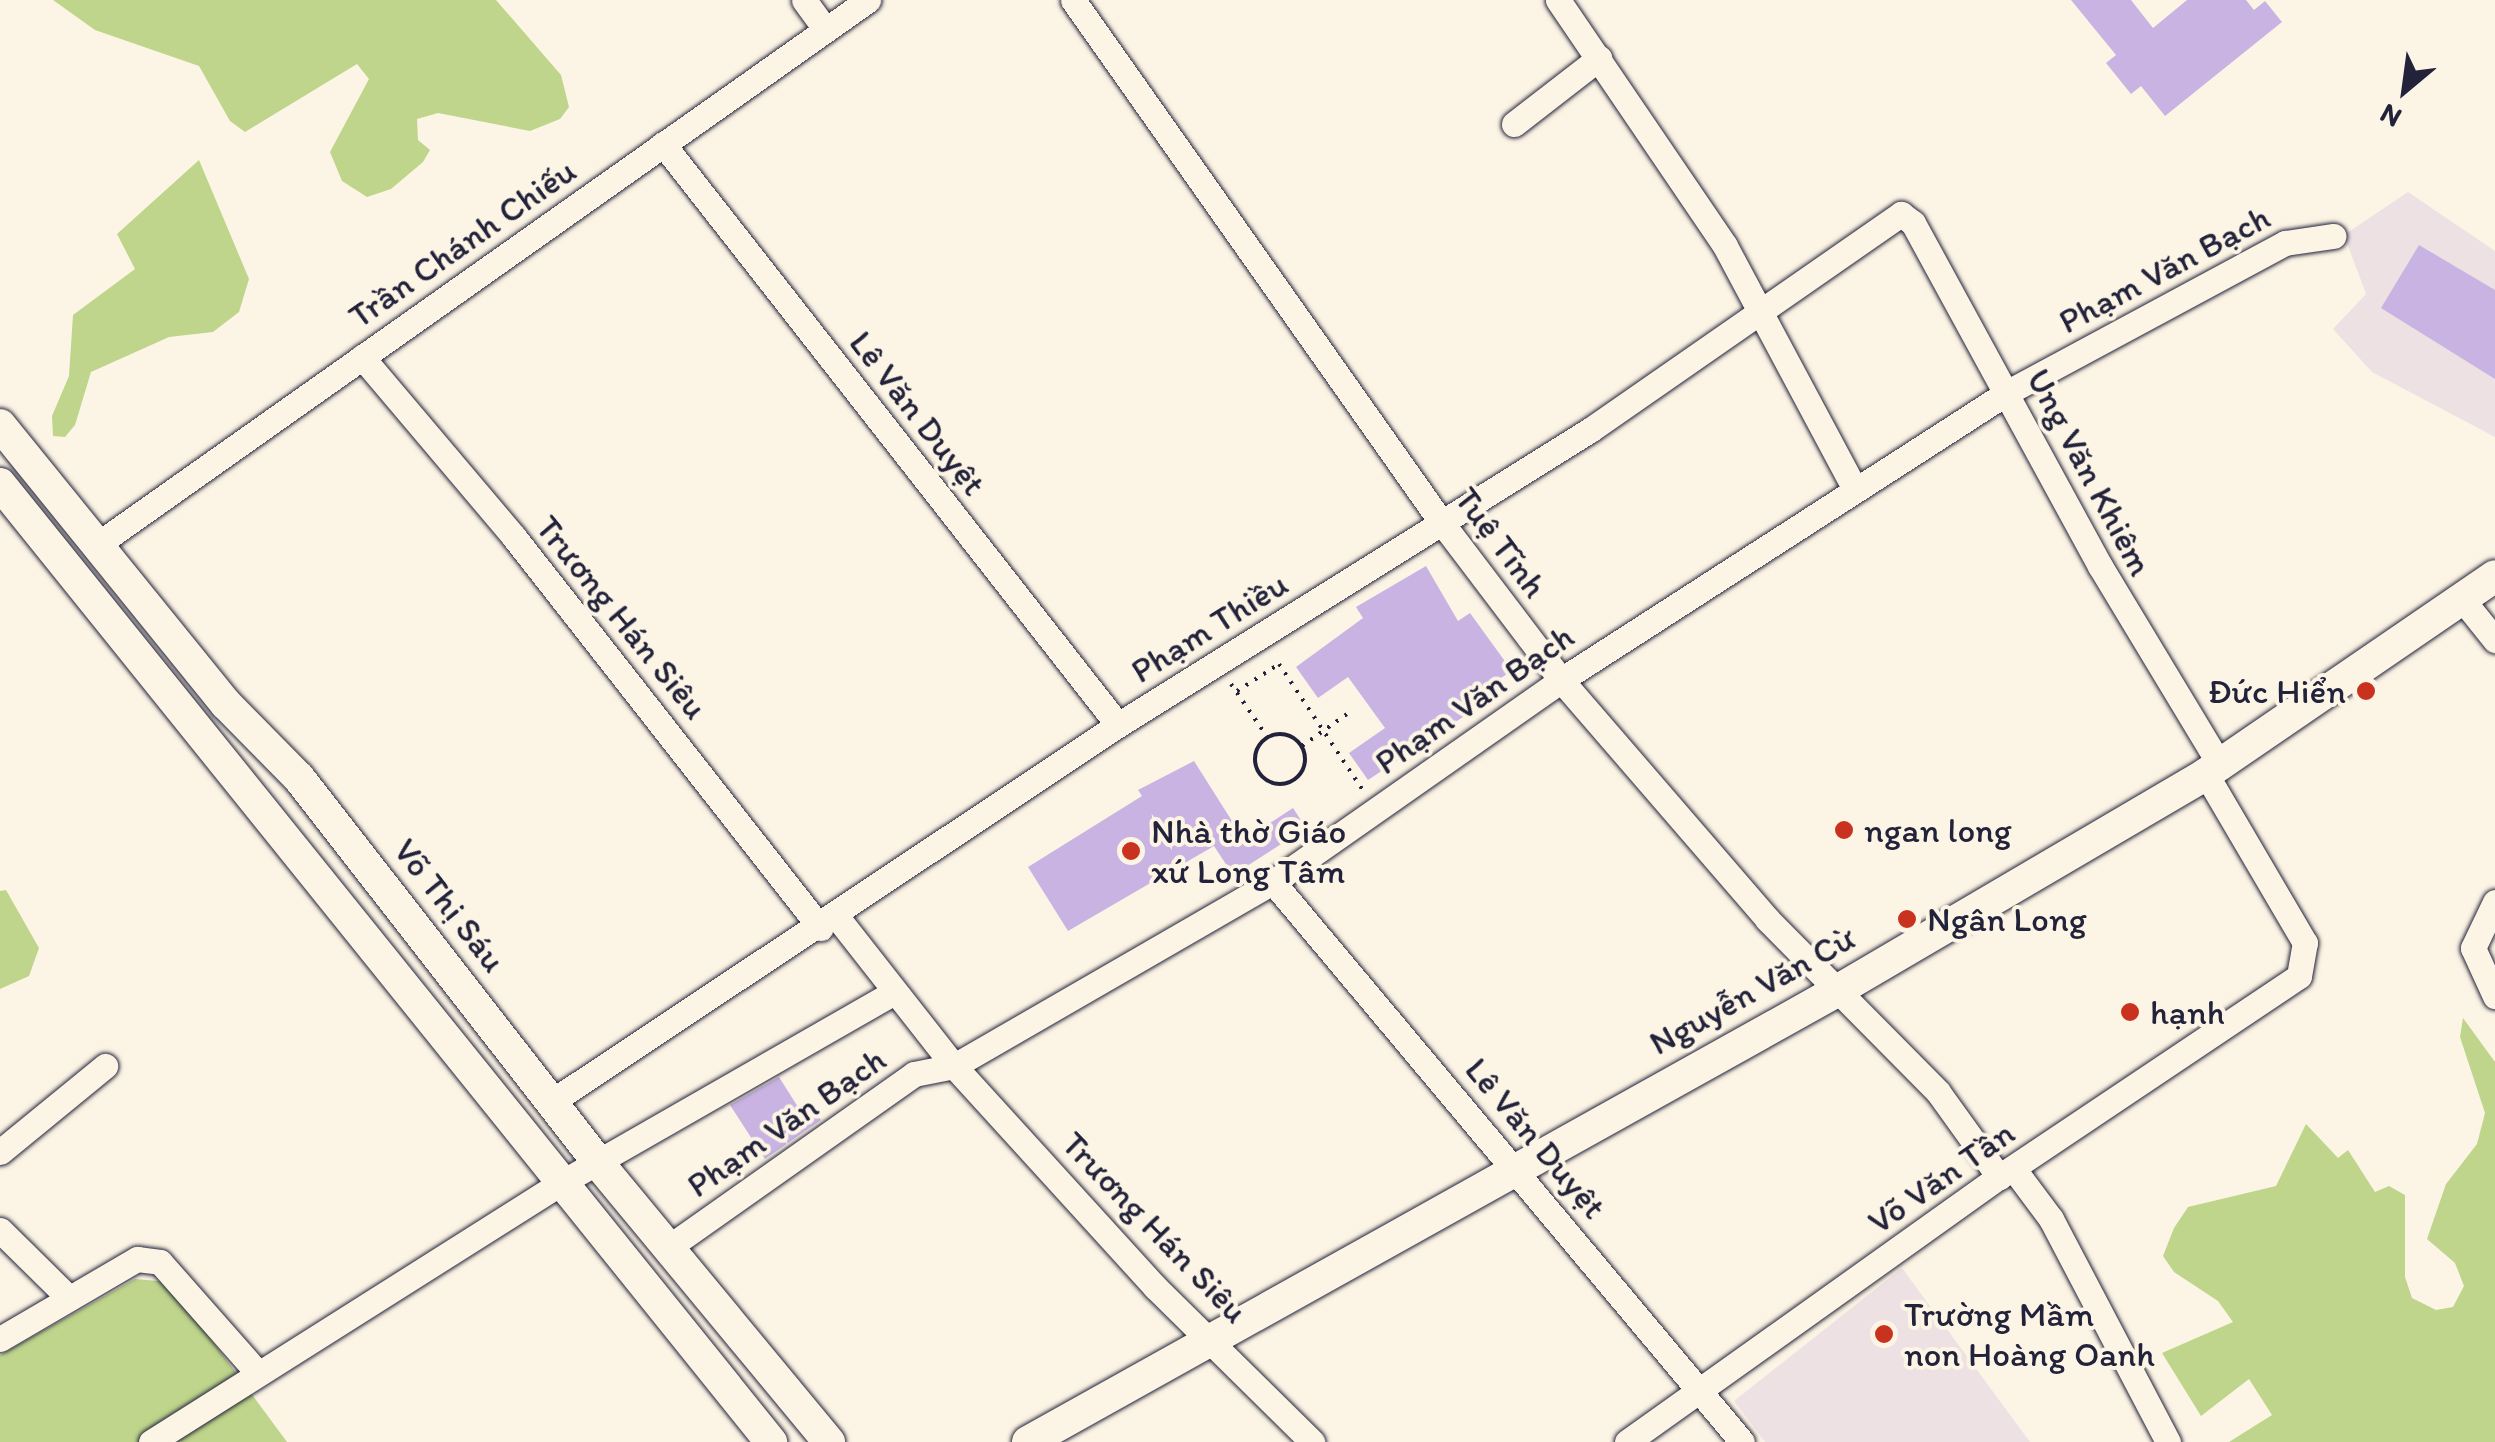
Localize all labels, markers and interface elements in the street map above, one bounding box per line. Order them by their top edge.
north arrow [2355,40,2455,140]
text: N [2374,97,2407,136]
street label: Trần Chánh Chiếu [340,149,584,337]
street label: Phạm Văn Bạch [2051,195,2277,343]
street label: Lê Văn Duyệt [841,323,995,503]
street label: Ung Văn Khiêm [2018,361,2162,583]
street label: Tuệ Tĩnh [1446,479,1556,605]
street label: Trương Hán Siêu [527,507,717,727]
street label: Phạm Thiều [1122,562,1296,692]
street label: Phạm Văn Bạch [1366,615,1582,783]
place label: Đức Hiển [2208,670,2346,712]
marker: Đức Hiển [2355,680,2377,702]
place label: ngan long [1864,809,2012,851]
place label: Nhà thờ Giáo xứ Long Tâm [1151,810,1346,892]
marker: ngan long [1833,819,1855,841]
street label: Võ Thị Sáu [385,830,515,980]
marker: Nhà thờ Giáo xứ Long Tâm [1120,840,1142,862]
place label: Ngân Long [1927,898,2086,940]
marker: Ngân Long [1896,908,1918,930]
street label: Nguyễn Văn Cừ [1641,916,1863,1064]
place label: hạnh [2150,991,2225,1033]
marker: hạnh [2119,1001,2141,1023]
street label: Phạm Văn Bạch [678,1038,894,1206]
street label: Lê Văn Duyệt [1457,1049,1615,1227]
street label: Võ Văn Tần [1862,1113,2020,1241]
street label: Trương Hán Siêu [1053,1123,1257,1331]
place label: Trường Mầm non Hoàng Oanh [1904,1293,2155,1375]
marker: Trường Mầm non Hoàng Oanh [1873,1323,1895,1345]

